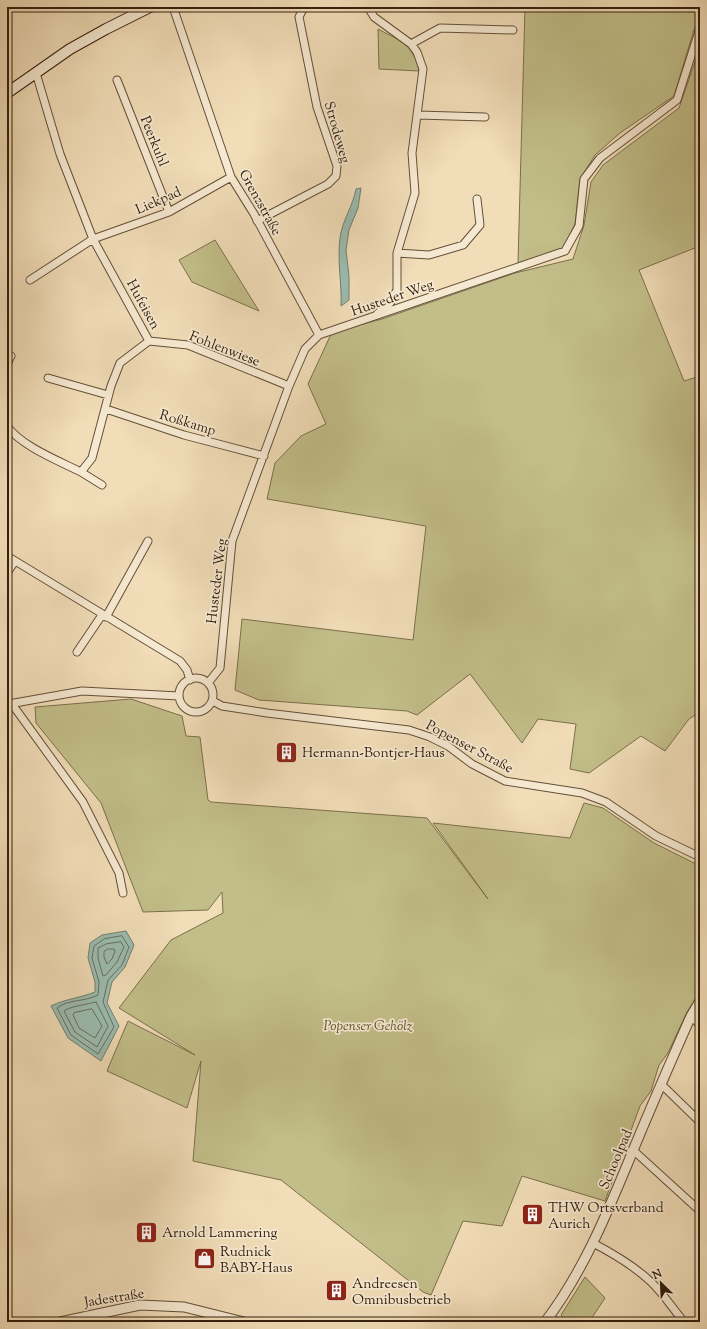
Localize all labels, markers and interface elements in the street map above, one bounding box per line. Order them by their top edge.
street label: Strodeweg [318,99,354,166]
street label: Peerkuhl [134,113,172,170]
street label: Grenzstraße [233,166,286,240]
street label: Liekpad [133,183,185,221]
street label: Husteder Weg [349,275,437,322]
street label: Hufeisen [120,276,164,334]
street label: Fohlenwiese [186,327,263,373]
street label: Roßkamp [157,406,218,442]
street label: Husteder Weg [203,537,233,625]
street label: Popenser Straße [422,716,516,779]
building icon: Hermann-Bontjer-Haus [273,739,299,765]
place label: Hermann-Bontjer-Haus [302,744,445,764]
park label: Popenser Gehölz [323,1017,413,1037]
street label: Schoolpad [595,1127,639,1193]
place label: THW Ortsverband Aurich [548,1199,664,1235]
building icon: THW Ortsverband Aurich [519,1202,545,1228]
building icon: Arnold Lammering [133,1219,159,1245]
place label: Arnold Lammering [162,1224,278,1244]
place label: Rudnick BABY-Haus [220,1243,292,1279]
shop icon: Rudnick BABY-Haus [191,1246,217,1272]
north arrow [641,1263,681,1303]
text: N [649,1266,665,1284]
place label: Andreesen Omnibusbetrieb [352,1275,451,1311]
building icon: Andreesen Omnibusbetrieb [324,1278,350,1304]
street label: Jadestraße [82,1284,146,1314]

